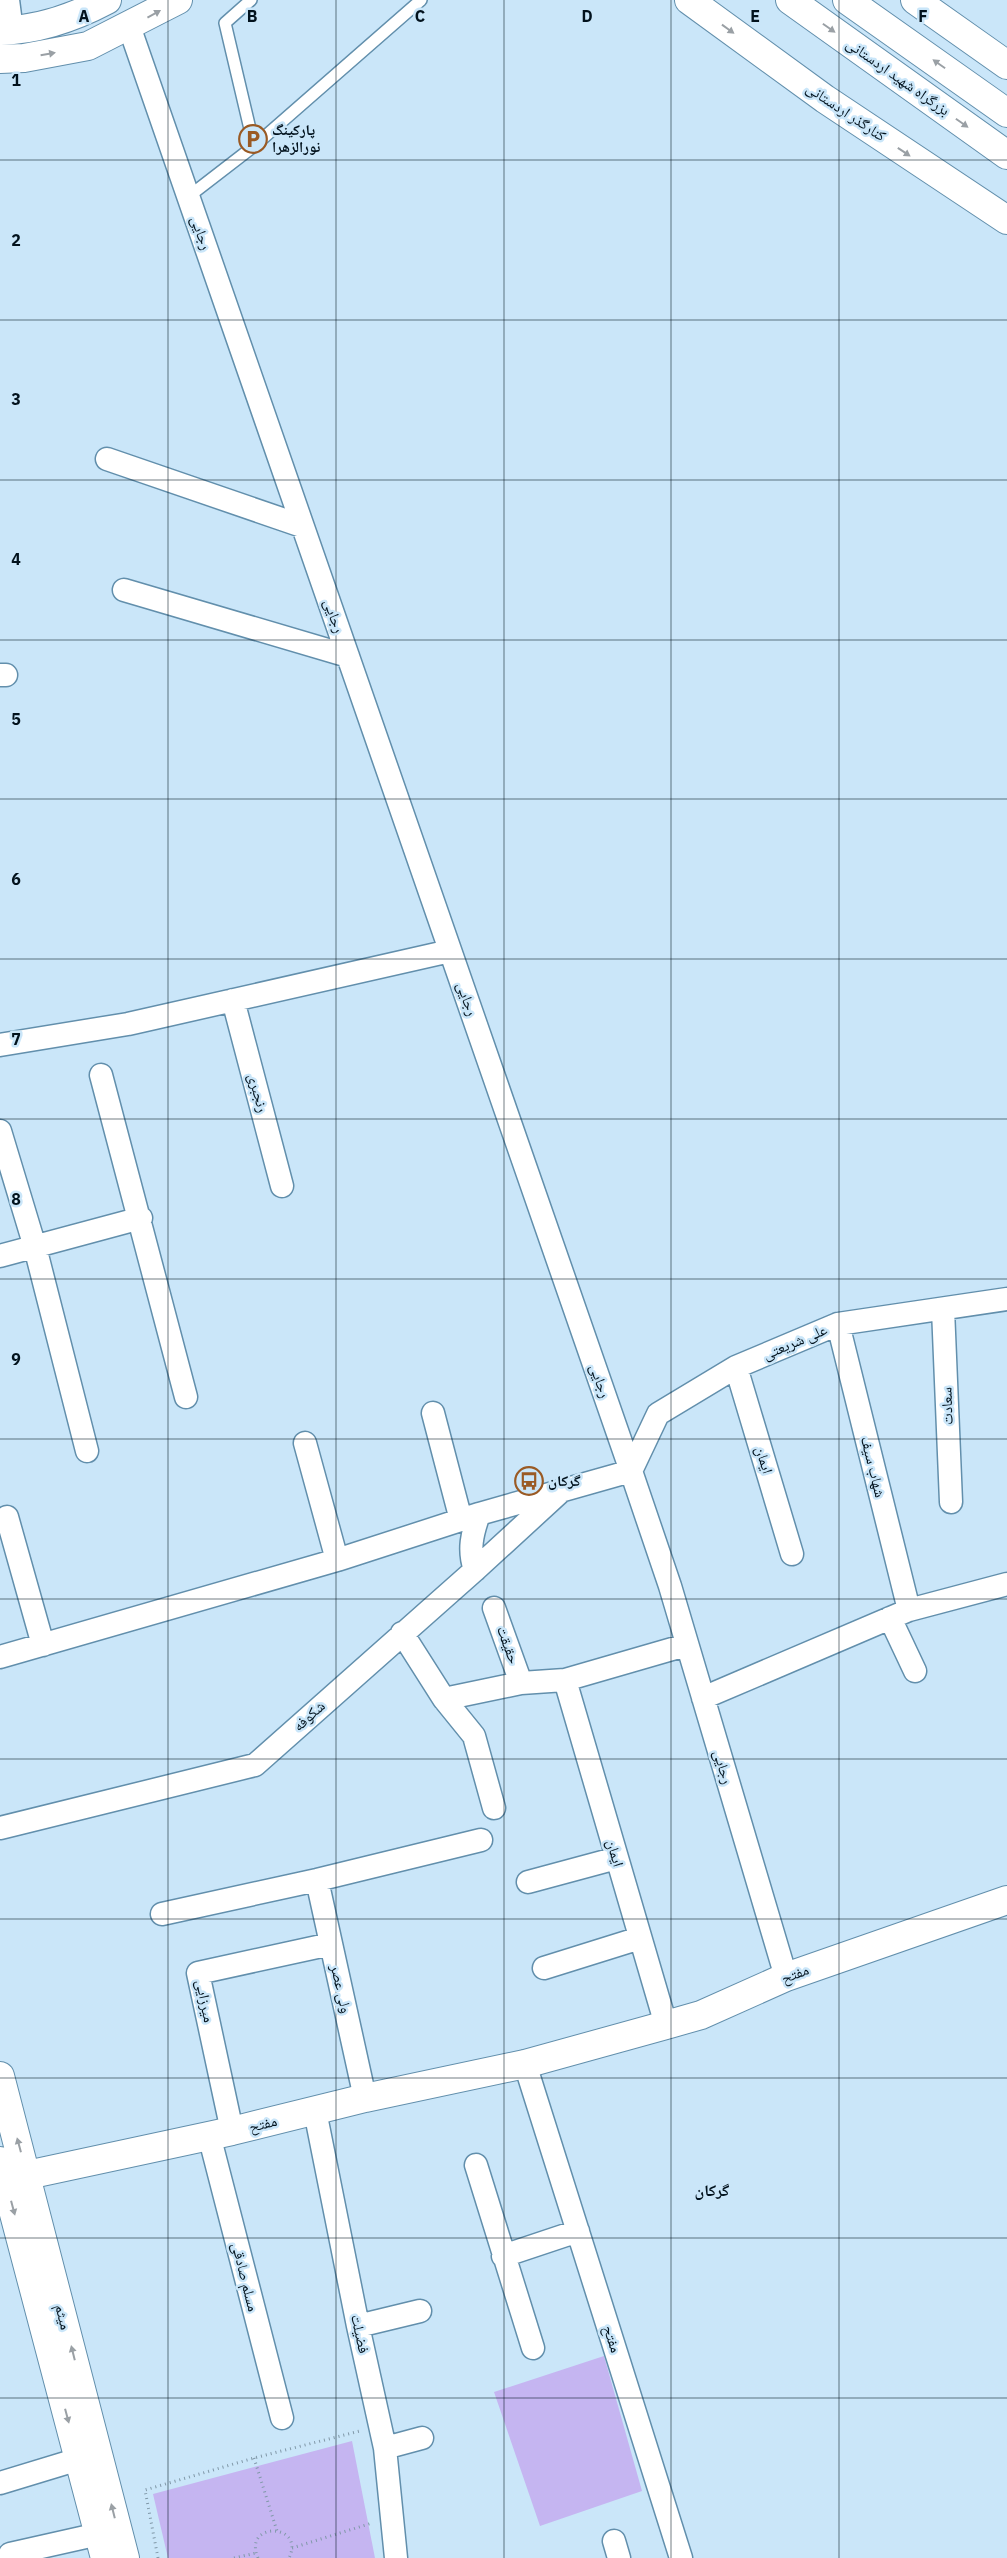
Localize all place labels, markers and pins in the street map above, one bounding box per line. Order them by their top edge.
place label: پارکینگ نورالزهرا [272,120,320,156]
parking icon: پارکینگ نورالزهرا [238,124,268,154]
bus stop icon: گرکان [514,1466,544,1496]
place label: گرکان [548,1471,581,1490]

